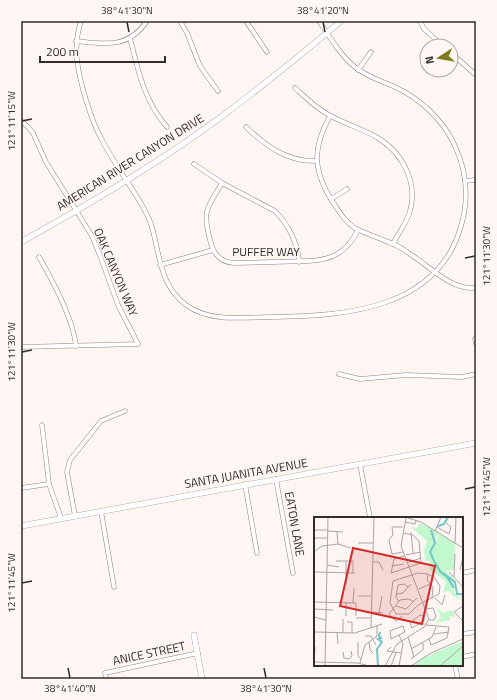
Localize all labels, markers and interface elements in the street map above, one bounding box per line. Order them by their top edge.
text: 38°41'30"N [101,3,153,18]
text: 38°41'20"N [297,3,349,18]
scale bar [40,38,165,64]
north arrow [419,38,459,78]
text: 200 m [46,42,79,61]
text: N [421,55,438,65]
text: 121°11'15"W [4,91,19,151]
street label: AMERICAN RIVER CANYON DRIVE [52,108,208,215]
street label: OAK CANYON WAY [89,225,143,320]
text: 121°11'30"W [479,226,494,286]
street label: PUFFER WAY [232,242,300,261]
text: 121°11'30"W [4,322,19,382]
street label: SANTA JUANITA AVENUE [183,453,310,493]
text: 121°11'45"W [479,457,494,517]
street label: EATON LANE [280,490,310,558]
inset map [314,517,463,666]
text: 121°11'45"W [4,553,19,613]
street label: ANICE STREET [111,636,188,670]
text: 38°41'40"N [44,681,96,696]
text: 38°41'30"N [240,681,292,696]

